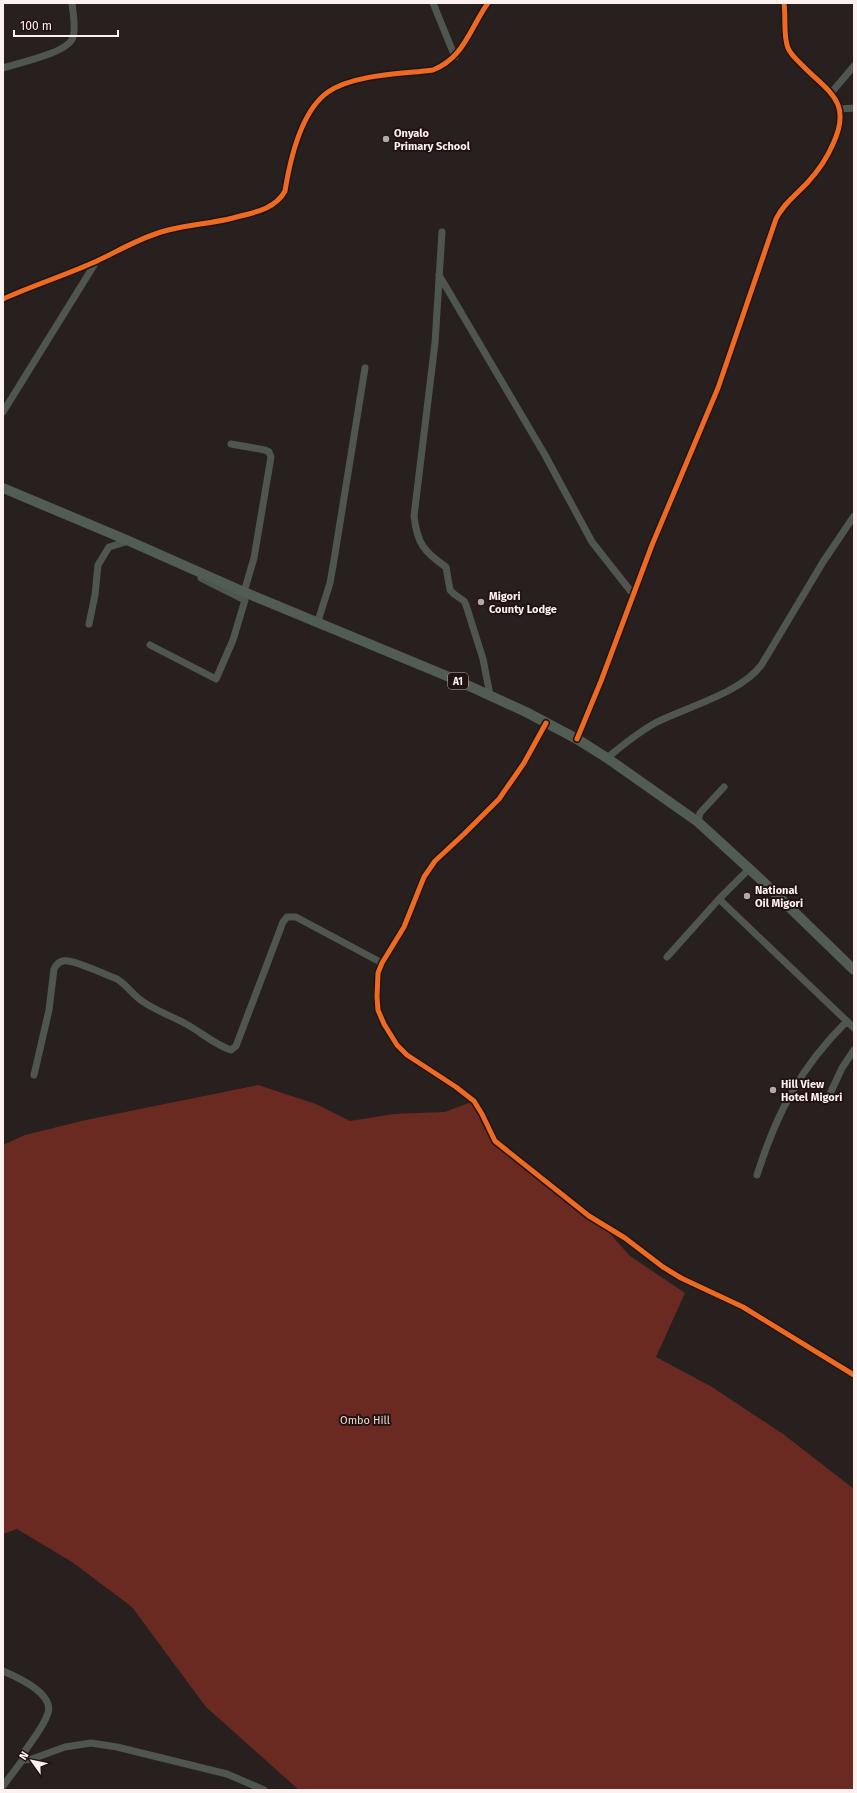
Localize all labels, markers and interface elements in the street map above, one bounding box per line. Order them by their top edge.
scale bar [14,12,118,38]
text: 100 m [20,19,52,33]
place label: Onyalo Primary School [394,127,471,153]
marker: Onyalo Primary School [381,134,391,144]
place label: Migori County Lodge [489,590,557,616]
marker: Migori County Lodge [476,597,486,607]
road number: A1 [448,673,468,689]
place label: National Oil Migori [755,884,803,910]
marker: National Oil Migori [742,891,752,901]
place label: Hill View Hotel Migori [781,1078,842,1104]
marker: Hill View Hotel Migori [768,1085,778,1095]
park label: Ombo Hill [340,1414,390,1427]
north arrow [12,1741,52,1781]
text: N [17,1749,31,1762]

